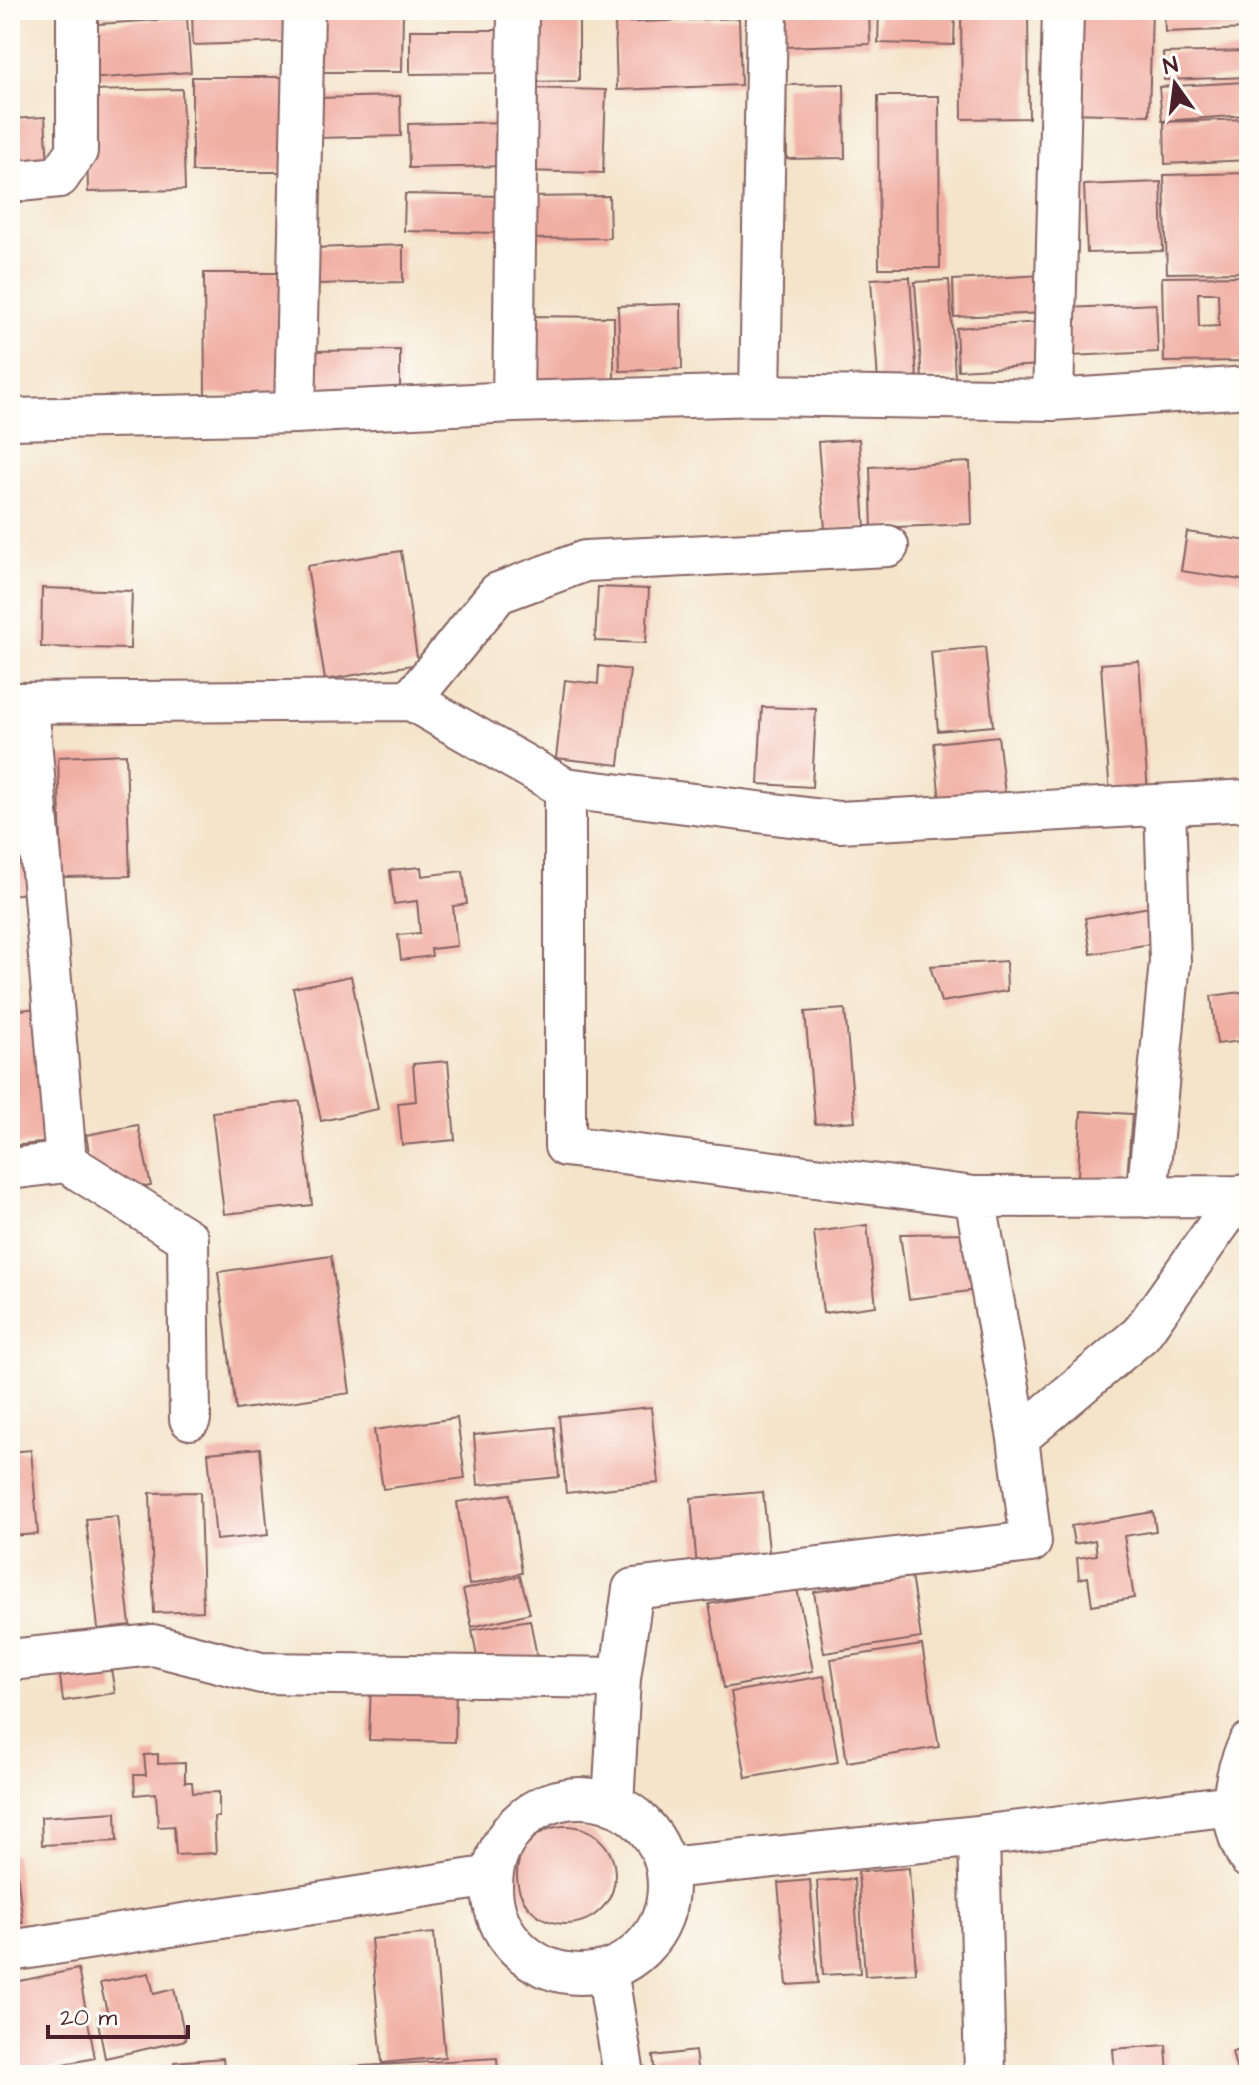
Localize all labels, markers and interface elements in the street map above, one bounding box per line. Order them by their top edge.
north arrow [1135,44,1215,124]
text: N [1160,49,1181,83]
scale bar [48,1989,188,2039]
text: 20 m [60,2001,117,2035]

